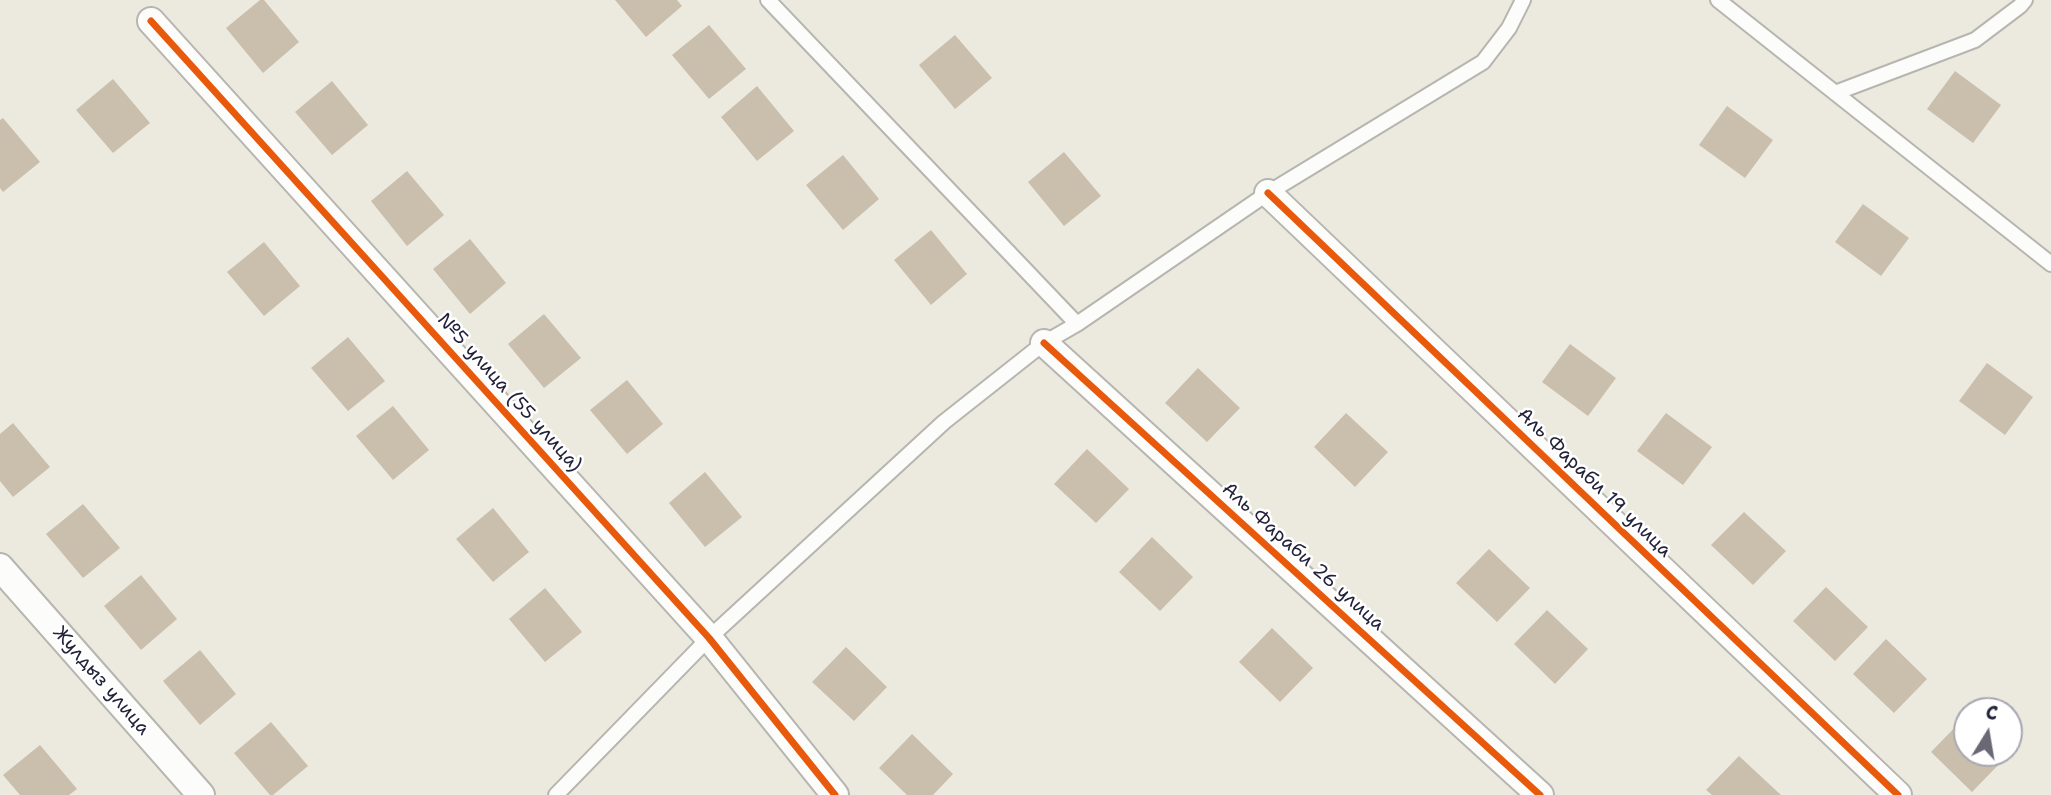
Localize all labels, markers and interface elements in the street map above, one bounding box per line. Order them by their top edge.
street label: №5 улица (55 улица) [432,309,586,477]
street label: Аль Фараби 19 улица [1512,403,1676,563]
street label: Аль Фараби 26 улица [1217,478,1389,636]
street label: Жулдыз улица [48,622,154,740]
north arrow [1953,697,2023,767]
text: С [1984,699,2000,726]

